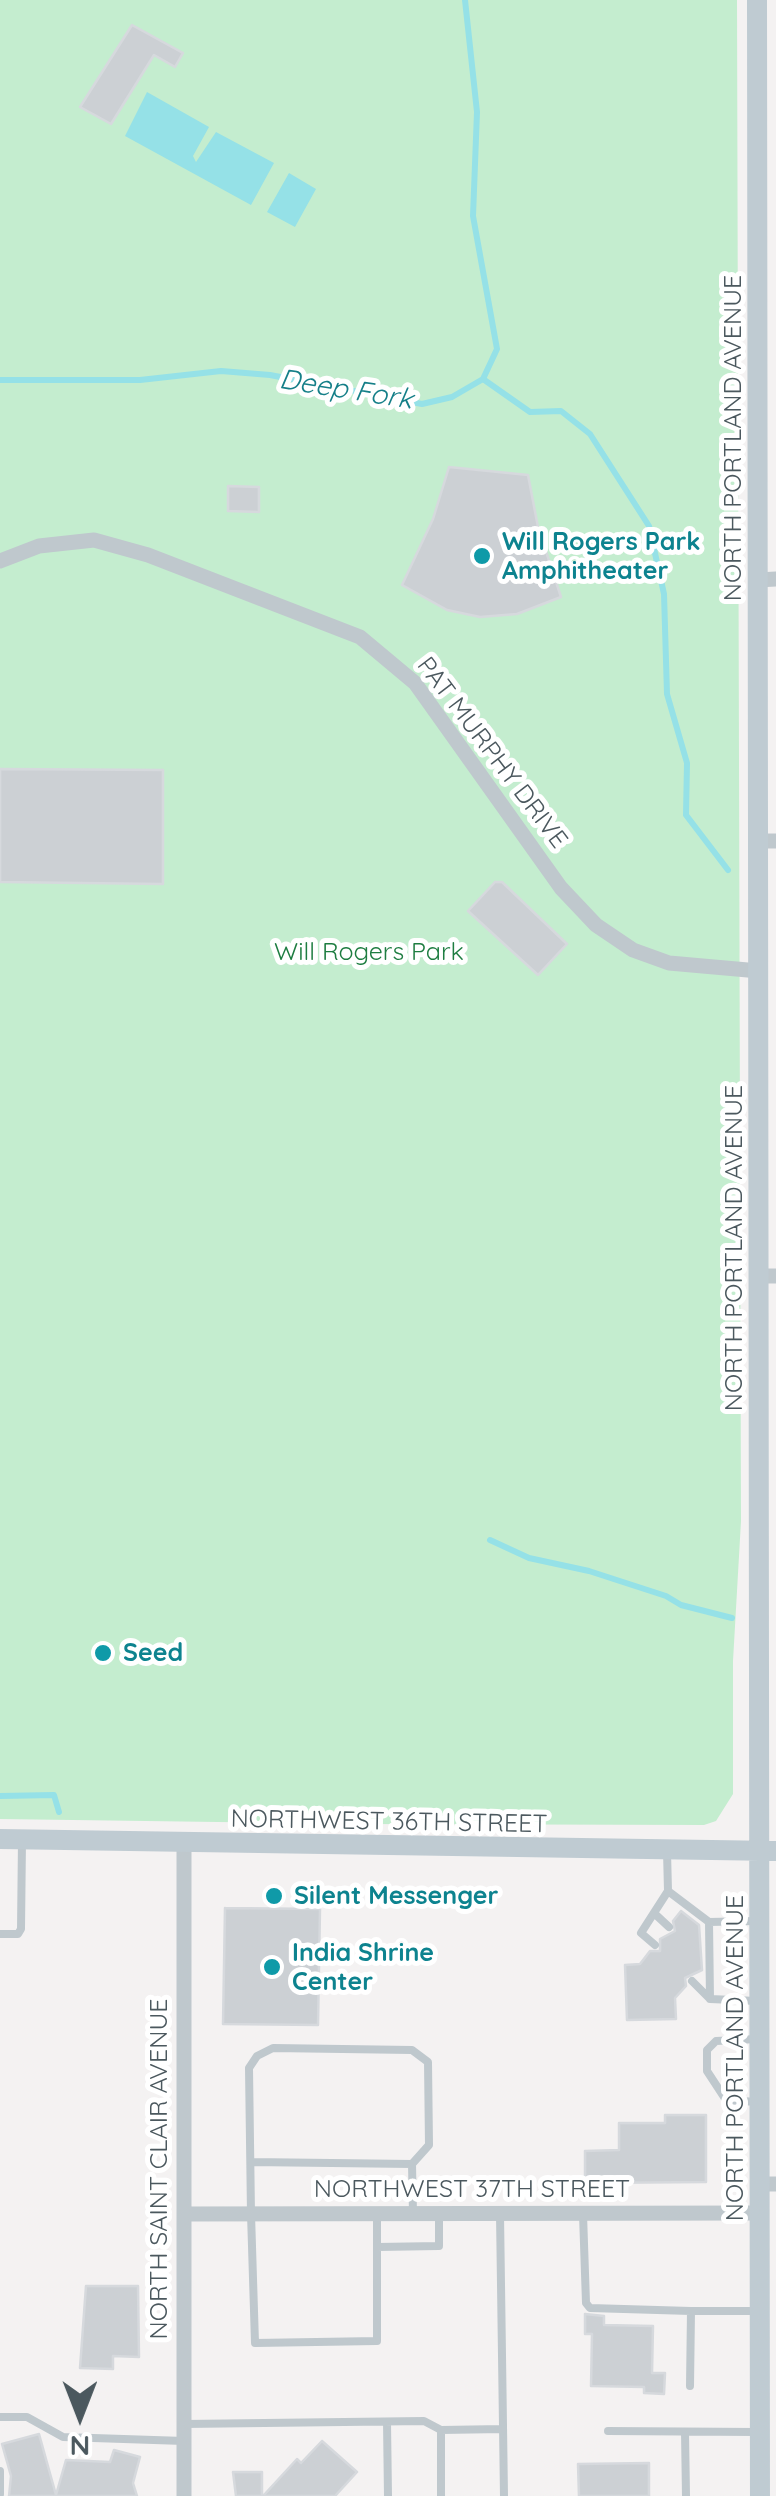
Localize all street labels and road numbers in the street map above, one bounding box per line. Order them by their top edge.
street label: NORTH PORTLAND AVENUE [718,275,748,601]
street label: PAT MURPHY DRIVE [410,652,574,854]
street label: NORTH PORTLAND AVENUE [719,1085,749,1411]
street label: NORTHWEST 36TH STREET [230,1804,548,1840]
street label: NORTH PORTLAND AVENUE [720,1895,750,2221]
street label: NORTH SAINT CLAIR AVENUE [144,1999,174,2339]
street label: NORTHWEST 37TH STREET [314,2174,630,2204]

